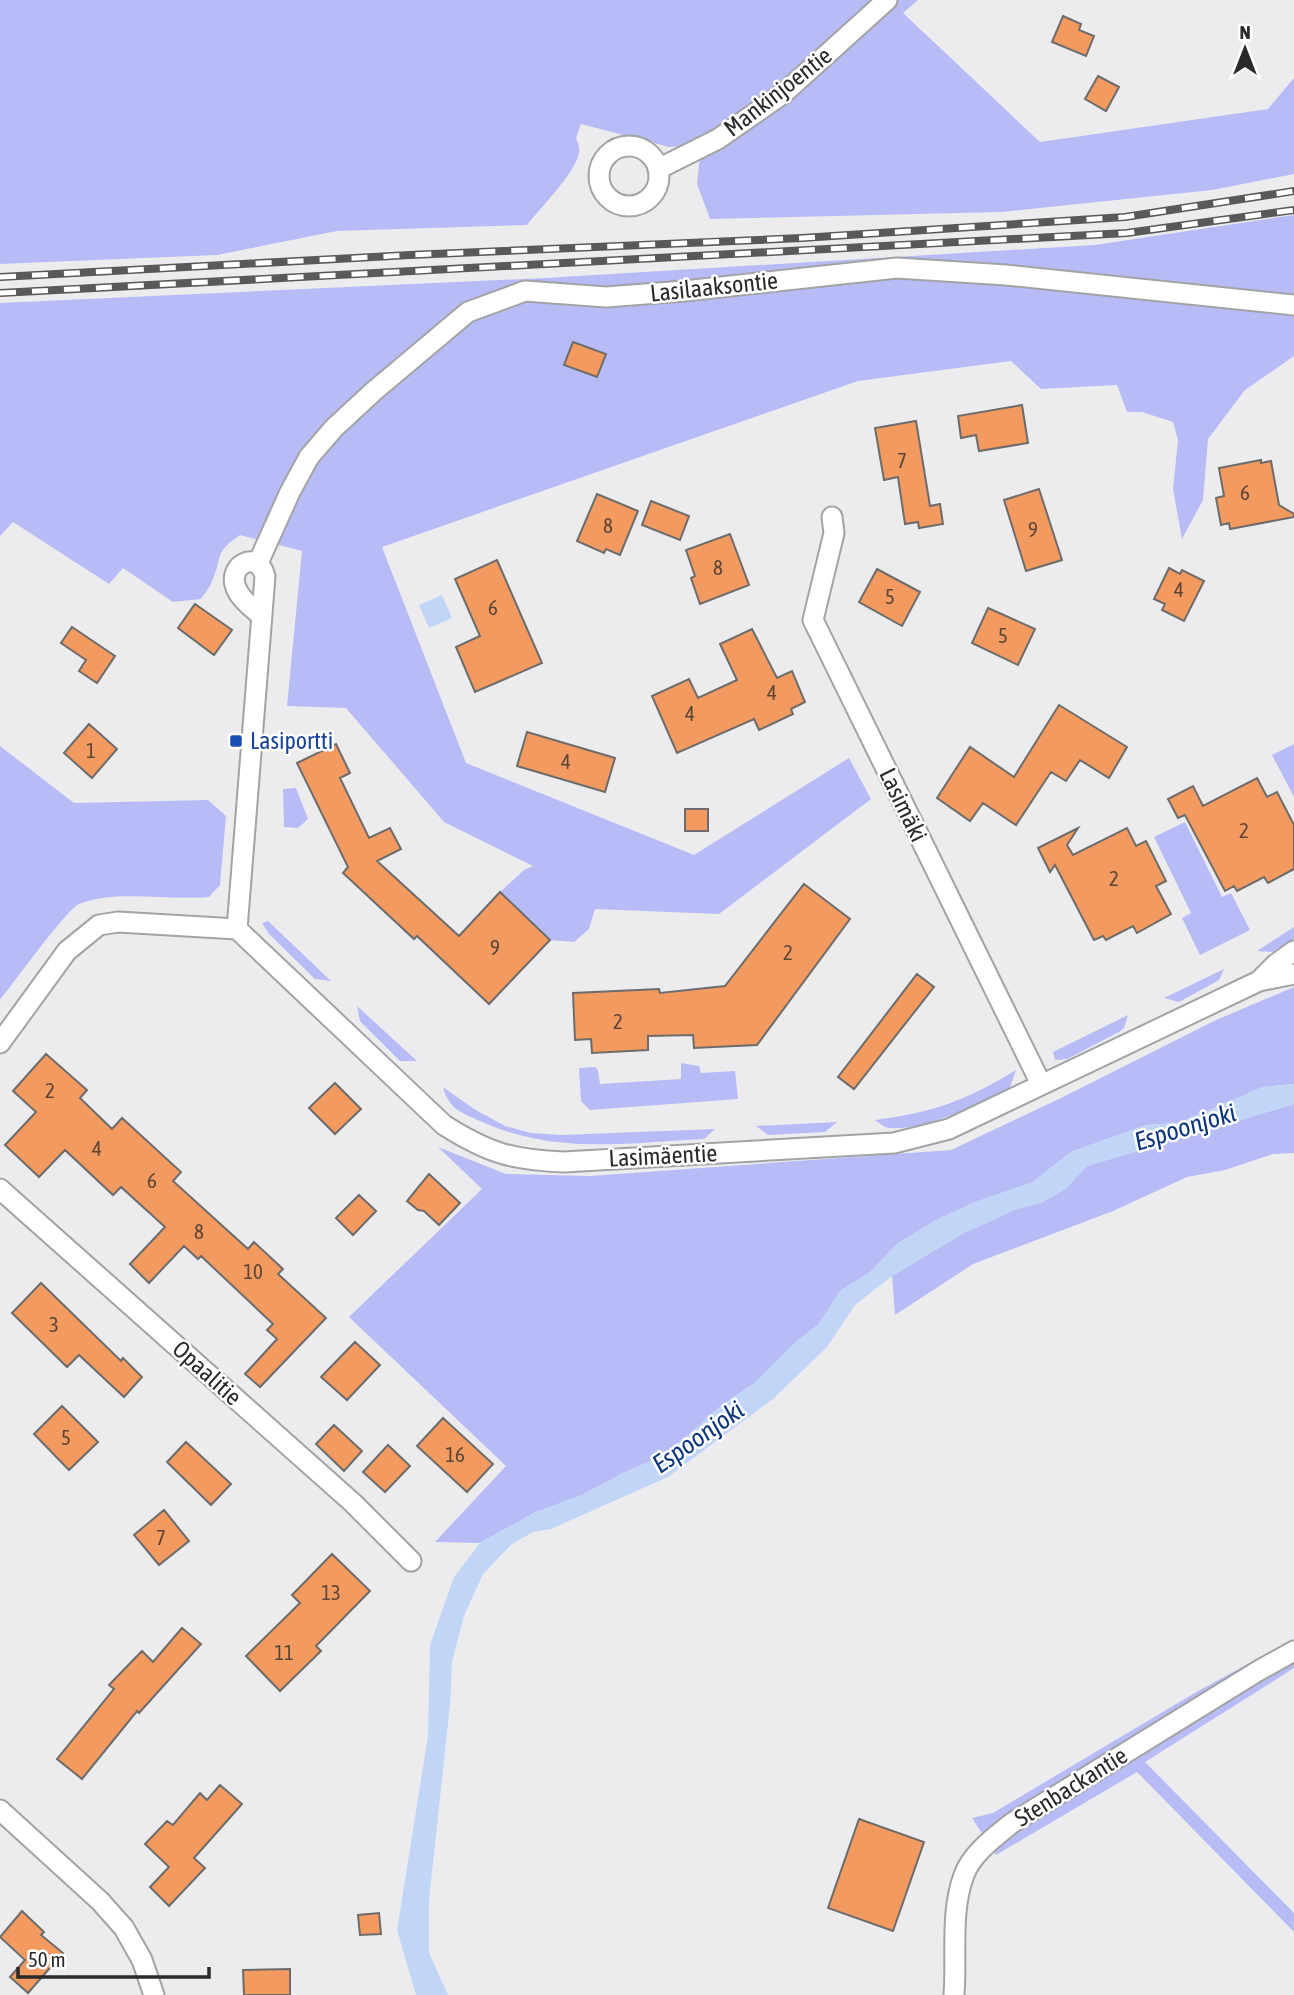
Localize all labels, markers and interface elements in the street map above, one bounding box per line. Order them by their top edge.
north arrow [1210,14,1280,84]
text: N [1239,21,1251,43]
street label: Mankinjoentie [719,41,837,142]
street label: Lasilaaksontie [649,266,779,307]
house number: 7 [897,448,907,472]
house number: 6 [1240,480,1250,504]
house number: 8 [603,513,613,537]
house number: 9 [1028,517,1038,541]
house number: 8 [713,555,723,579]
house number: 4 [1174,577,1184,601]
house number: 5 [885,584,895,608]
house number: 6 [488,595,498,619]
house number: 5 [998,623,1008,647]
house number: 4 [767,680,777,704]
house number: 4 [685,701,695,725]
place label: Lasiportti [250,727,333,754]
marker: Lasiportti [228,733,244,749]
house number: 1 [86,738,96,762]
house number: 4 [561,749,571,773]
street label: Lasimäki [874,764,933,846]
house number: 2 [1239,818,1249,842]
house number: 2 [1109,866,1119,890]
house number: 9 [490,935,500,959]
house number: 2 [783,940,793,964]
house number: 2 [613,1009,623,1033]
house number: 2 [45,1078,55,1102]
water label: Espoonjoki [1131,1097,1239,1157]
house number: 4 [92,1136,102,1160]
street label: Lasimäentie [608,1139,718,1172]
house number: 6 [147,1168,157,1192]
house number: 8 [194,1219,204,1243]
house number: 10 [243,1259,263,1283]
house number: 3 [49,1312,59,1336]
street label: Opaalitie [167,1335,247,1410]
water label: Espoonjoki [647,1395,749,1479]
house number: 5 [61,1425,71,1449]
house number: 16 [445,1442,465,1466]
house number: 7 [156,1525,166,1549]
house number: 13 [321,1580,341,1604]
house number: 11 [274,1640,294,1664]
street label: Stenbackantie [1010,1741,1132,1832]
scale bar [18,1936,208,1980]
text: 50 m [28,1947,66,1971]

